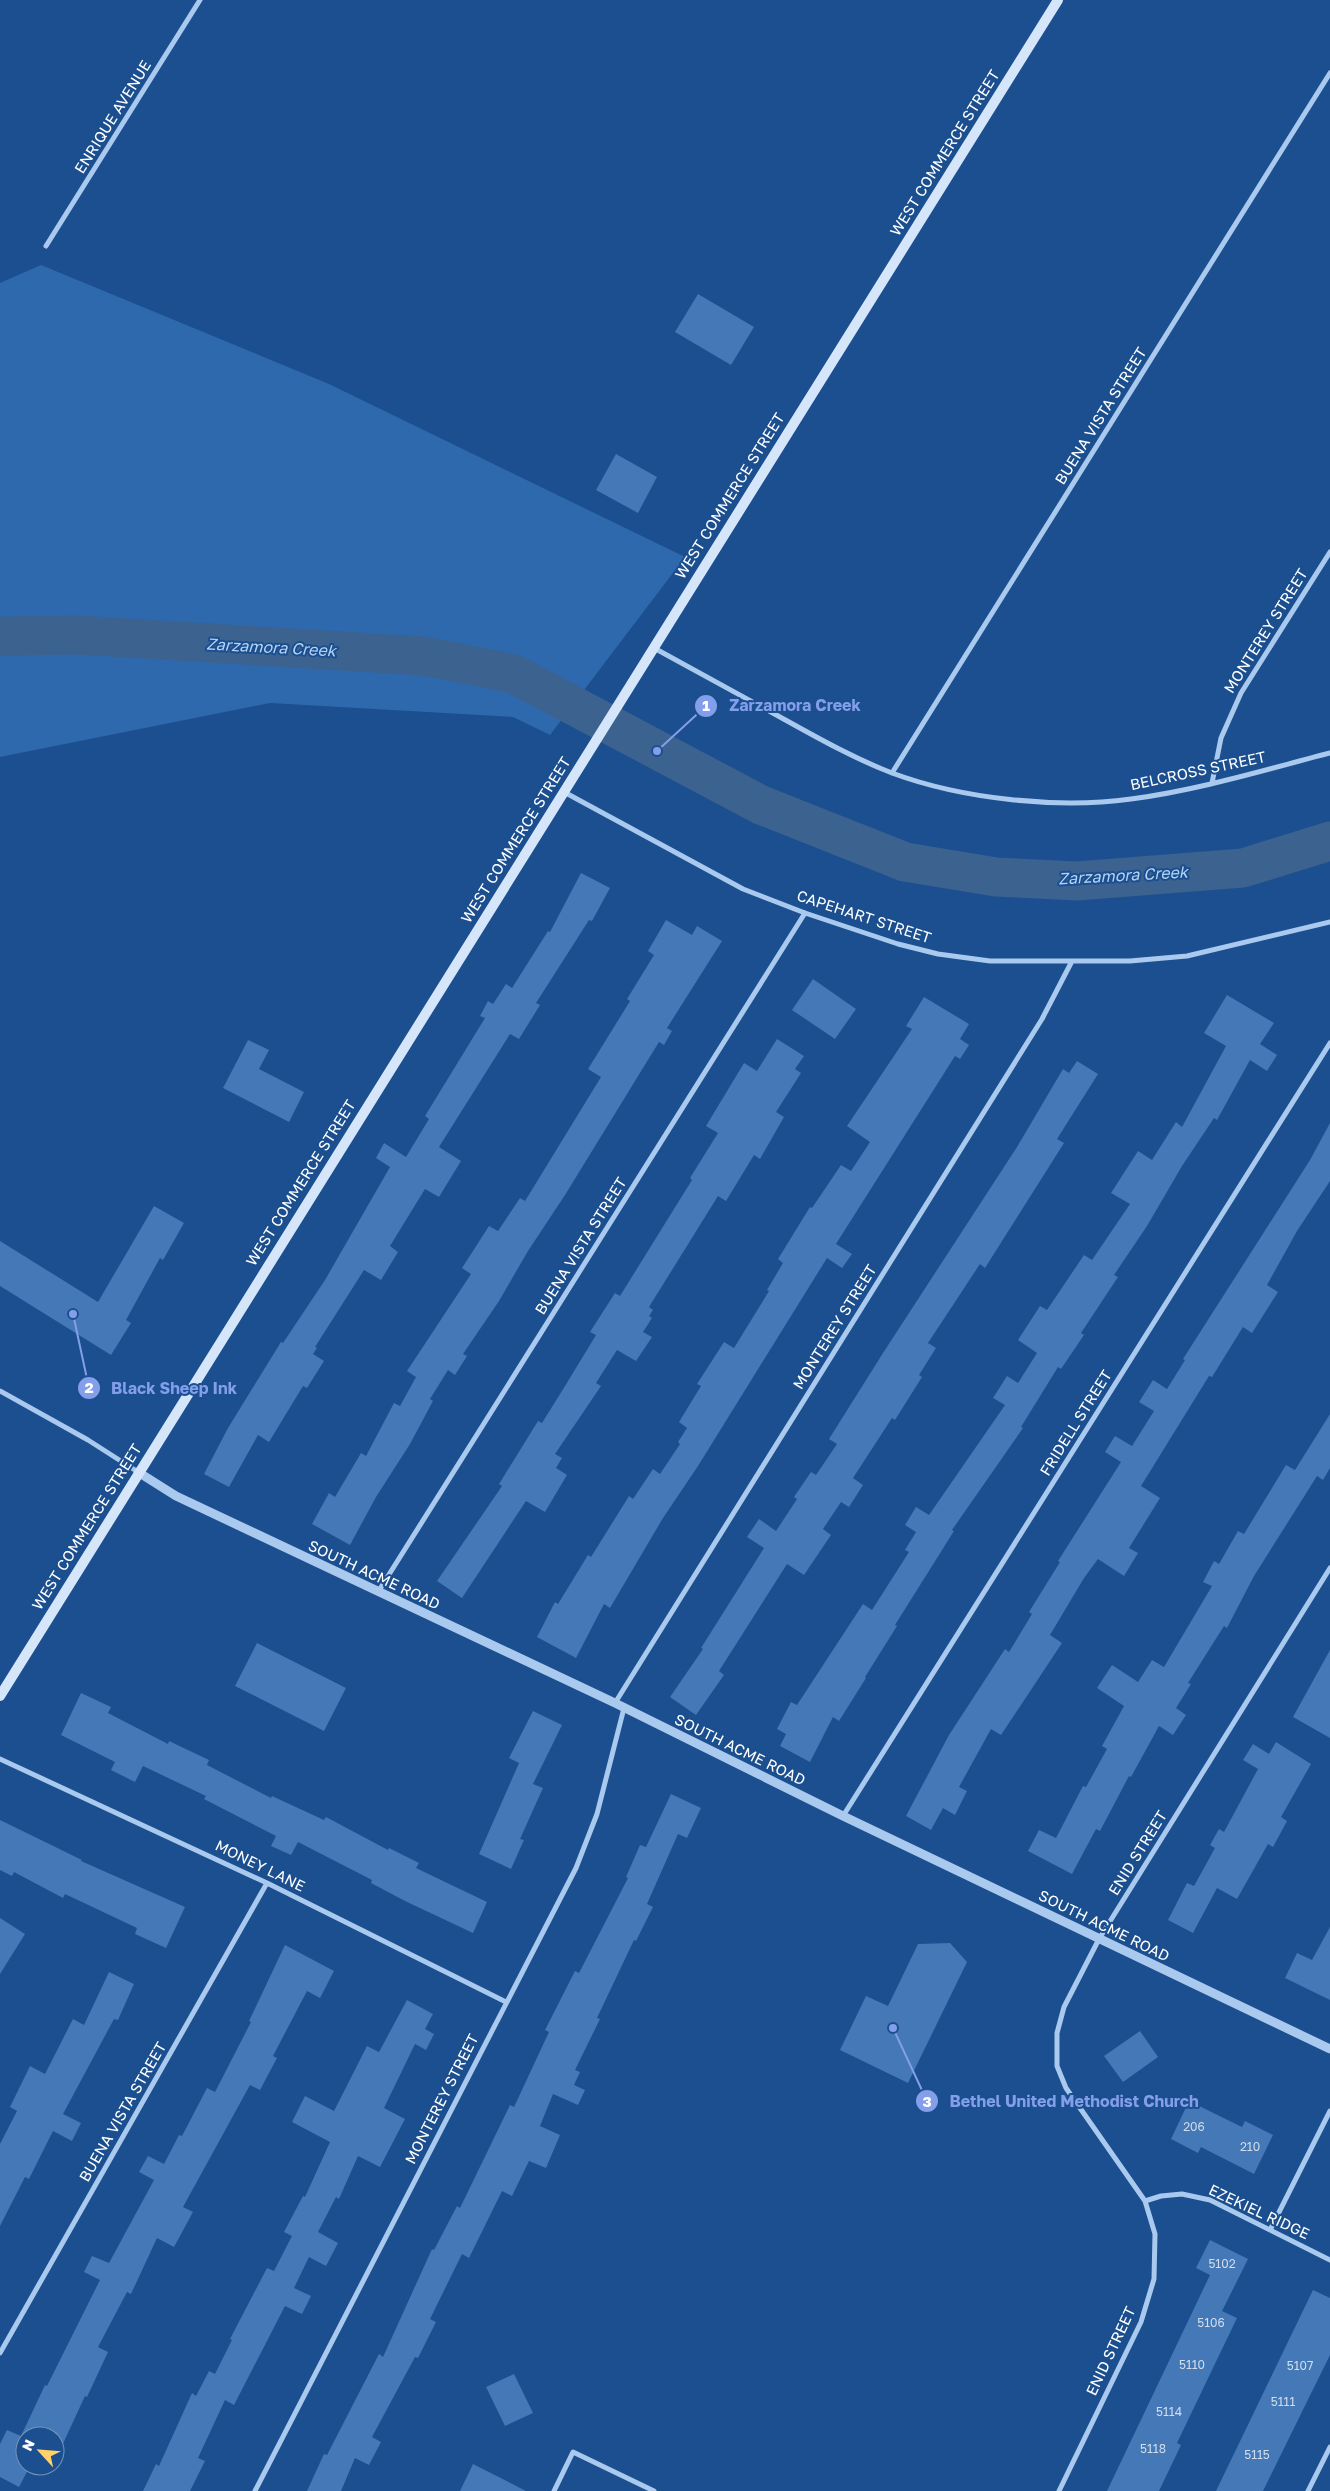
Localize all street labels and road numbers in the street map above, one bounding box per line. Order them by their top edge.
street label: ENRIQUE AVENUE [70,57,154,176]
street label: WEST COMMERCE STREET [886,66,1003,239]
street label: BUENA VISTA STREET [1051,344,1150,487]
street label: WEST COMMERCE STREET [671,409,788,582]
street label: MONTEREY STREET [1220,565,1311,696]
street label: BELCROSS STREET [1128,747,1267,793]
street label: WEST COMMERCE STREET [457,753,574,926]
street label: CAPEHART STREET [795,886,934,946]
street label: WEST COMMERCE STREET [242,1096,359,1269]
street label: BUENA VISTA STREET [531,1174,630,1317]
street label: MONTEREY STREET [789,1261,880,1392]
street label: FRIDELL STREET [1035,1366,1115,1479]
street label: WEST COMMERCE STREET [28,1440,145,1613]
street label: SOUTH ACME ROAD [306,1536,443,1613]
street label: SOUTH ACME ROAD [672,1710,809,1789]
street label: ENID STREET [1104,1807,1170,1898]
street label: MONEY LANE [213,1836,308,1895]
street label: SOUTH ACME ROAD [1036,1886,1173,1965]
street label: MONTEREY STREET [401,2031,482,2167]
street label: BUENA VISTA STREET [75,2039,169,2184]
street label: EZEKIEL RIDGE [1206,2180,1313,2242]
street label: ENID STREET [1082,2303,1139,2398]

